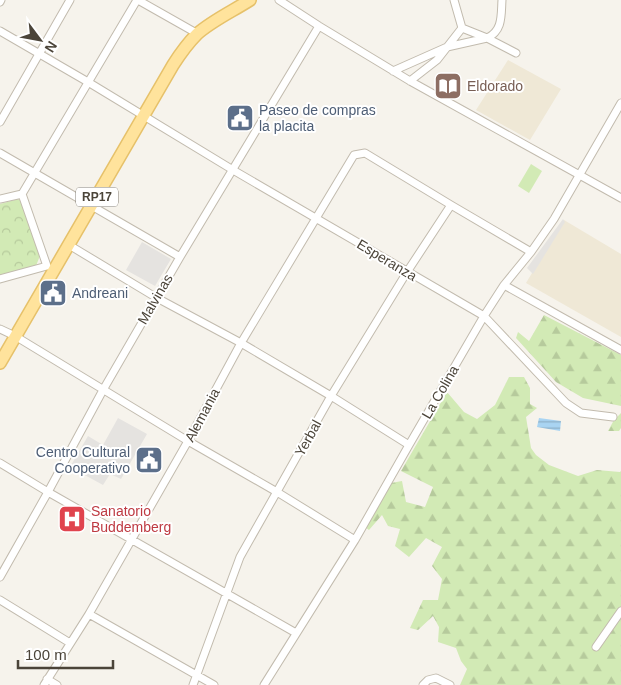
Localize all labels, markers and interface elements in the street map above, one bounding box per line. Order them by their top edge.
north arrow [15,15,65,65]
text: N [42,38,60,55]
library icon: Eldorado [433,71,463,101]
place label: Eldorado [467,78,523,94]
place label: Paseo de compras la placita [259,102,376,134]
public building icon: Paseo de compras la placita [225,103,255,133]
road number: RP17 [76,188,118,206]
street label: Esperanza [354,236,420,284]
street label: Malvinas [134,271,176,327]
public building icon: Andreani [38,278,68,308]
place label: Andreani [72,285,128,301]
street label: La Colina [418,362,462,422]
street label: Alemania [181,385,223,445]
street label: Yerbal [292,417,324,459]
place label: Centro Cultural Cooperativo [36,444,130,476]
public building icon: Centro Cultural Cooperativo [134,445,164,475]
place label: Sanatorio Buddemberg [91,503,171,535]
hospital icon: Sanatorio Buddemberg [57,504,87,534]
scale bar [18,638,112,670]
text: 100 m [25,646,67,663]

